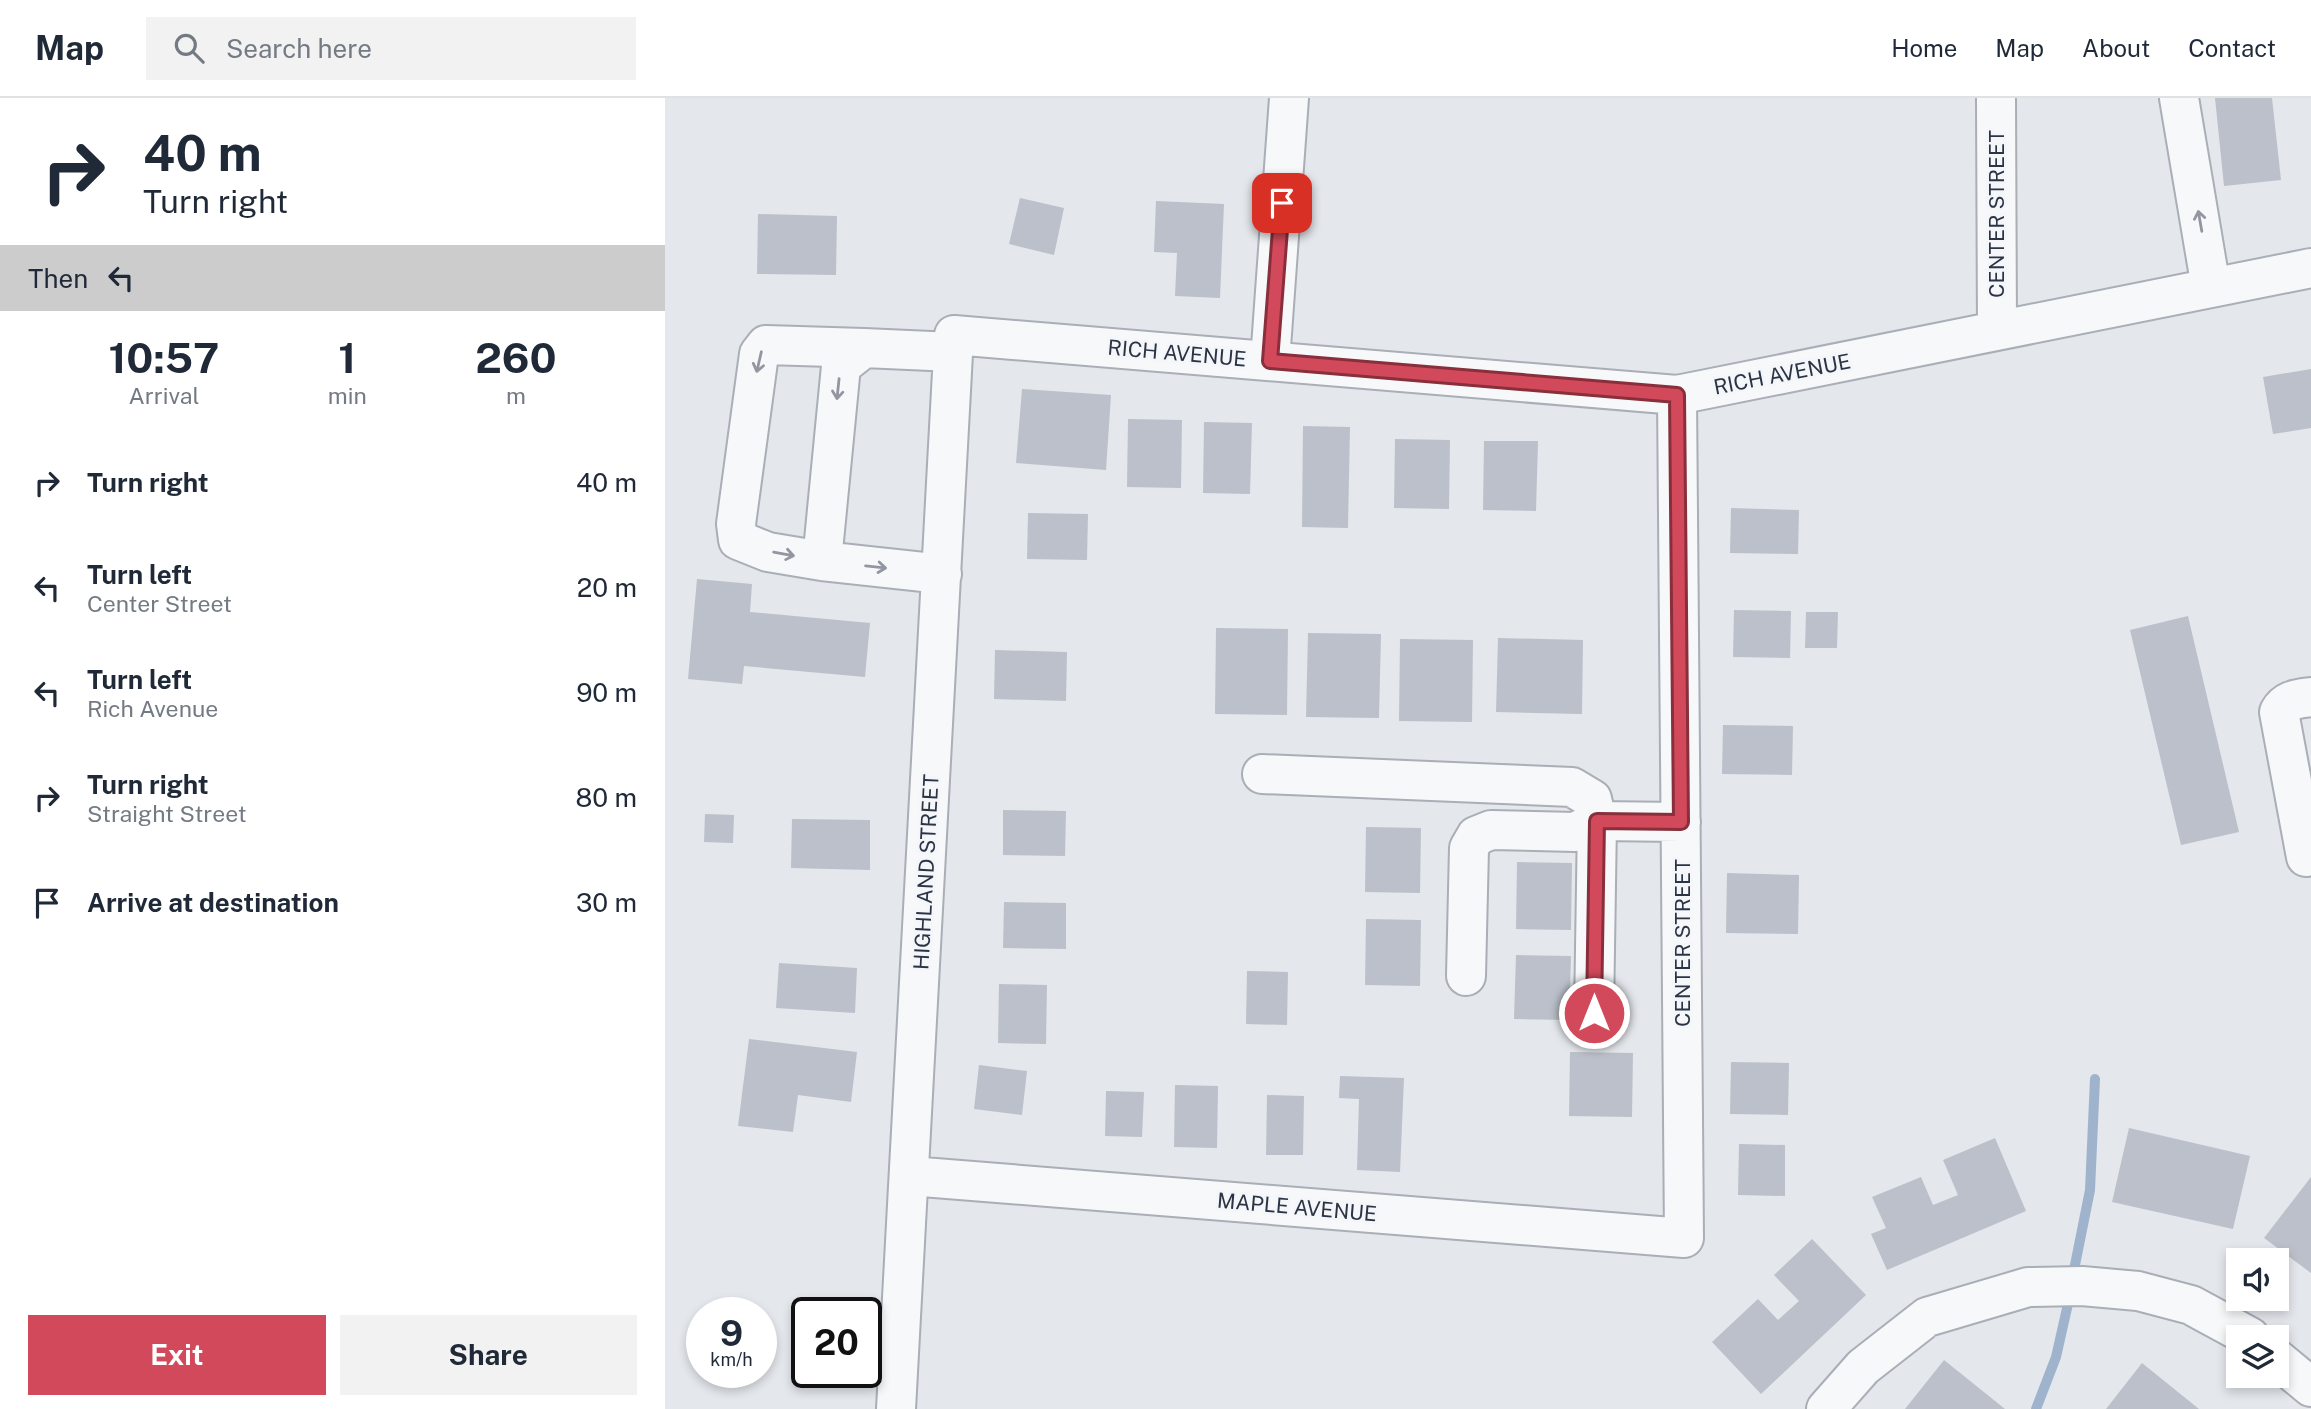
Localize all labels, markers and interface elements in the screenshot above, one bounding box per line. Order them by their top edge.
search box [146,17,636,80]
text: Map [35,29,104,67]
icon: search [170,29,208,67]
text: Search here [226,33,372,64]
text: Home [1891,34,1957,62]
text: Map [1995,34,2044,62]
text: About [2082,34,2150,62]
text: Contact [2188,34,2276,62]
text: 40 m [143,124,262,182]
icon: right [28,126,119,217]
street label: CENTER STREET [1984,130,2009,298]
pin [1252,173,1312,233]
text: Turn right [143,183,288,220]
icon: arrive [1263,184,1301,222]
one-way arrow [2193,210,2206,233]
icon: left [102,259,140,297]
text: Then [28,263,88,294]
text: 10:57 [108,333,219,382]
text: 1 [338,333,356,382]
text: 260 [475,333,557,382]
street label: RICH AVENUE [1107,334,1247,372]
street label: RICH AVENUE [1711,348,1853,400]
one-way arrow [752,351,765,373]
one-way arrow [832,377,845,400]
text: Arrival [128,382,199,409]
text: min [328,382,367,409]
text: m [506,382,526,409]
icon: right [28,464,66,502]
text: Turn right [87,467,209,498]
text: 40 m [576,467,637,498]
one-way arrow [772,548,794,562]
text: Turn left [87,559,192,590]
one-way arrow [865,560,887,573]
icon: left [28,569,66,607]
text: 20 m [577,572,637,603]
text: Center Street [87,590,232,617]
text: Turn left [87,664,192,695]
icon: left [28,674,66,712]
text: 90 m [576,677,637,708]
text: Rich Avenue [87,695,218,722]
text: Turn right [87,769,209,800]
street label: HIGHLAND STREET [908,774,944,970]
icon: right [28,779,66,817]
text: 80 m [576,782,637,813]
text: Straight Street [87,800,247,827]
street label: CENTER STREET [1670,859,1695,1027]
icon: arrive [28,884,66,922]
text: Arrive at destination [87,887,339,918]
text: 30 m [576,887,637,918]
position arrow [1557,976,1631,1050]
street label: MAPLE AVENUE [1216,1188,1378,1226]
map controls [2226,1248,2289,1388]
button: sound [2226,1248,2289,1311]
speed limit sign: 20 [791,1297,882,1388]
text: 9 [720,1313,743,1354]
button: Exit [28,1315,326,1395]
button: Share [340,1315,637,1395]
button: layers [2226,1325,2289,1388]
text: km/h [710,1349,753,1370]

